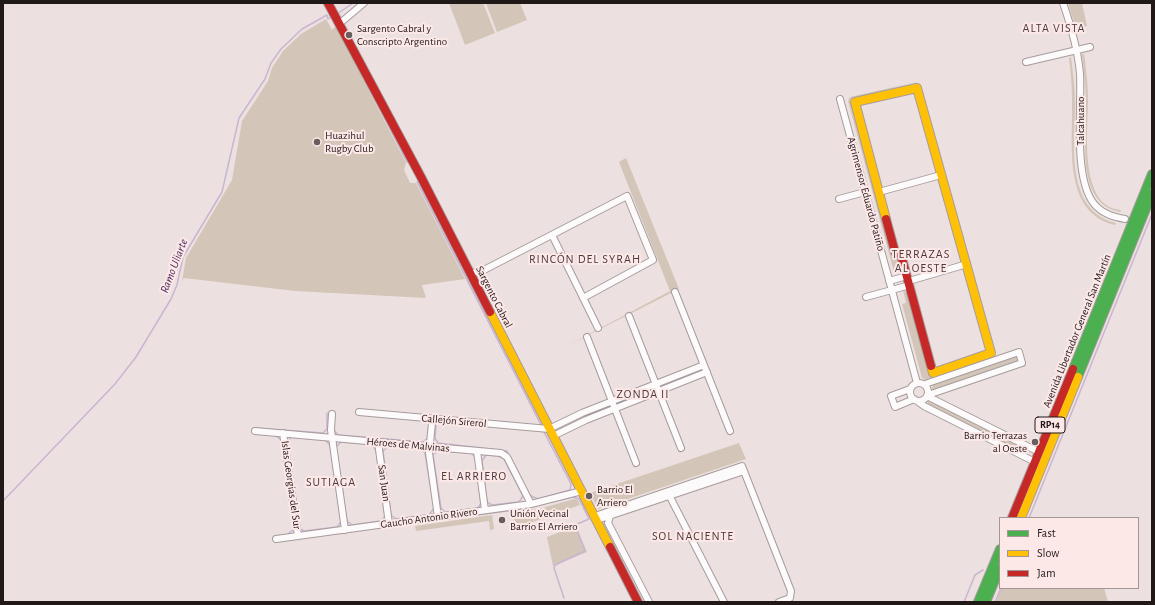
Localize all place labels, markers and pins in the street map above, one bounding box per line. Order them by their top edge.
place label: Sargento Cabral y Conscripto Argentino [357,22,447,48]
marker: Sargento Cabral y Conscripto Argentino [344,30,354,40]
place label: Huazihul Rugby Club [325,129,374,155]
marker: Huazihul Rugby Club [312,137,322,147]
place label: Barrio Terrazas al Oeste [964,429,1027,455]
marker: Barrio Terrazas al Oeste [1030,437,1040,447]
place label: Barrio El Arriero [597,483,633,509]
marker: Barrio El Arriero [584,491,594,501]
place label: Unión Vecinal Barrio El Arriero [510,507,578,533]
marker: Unión Vecinal Barrio El Arriero [497,515,507,525]

